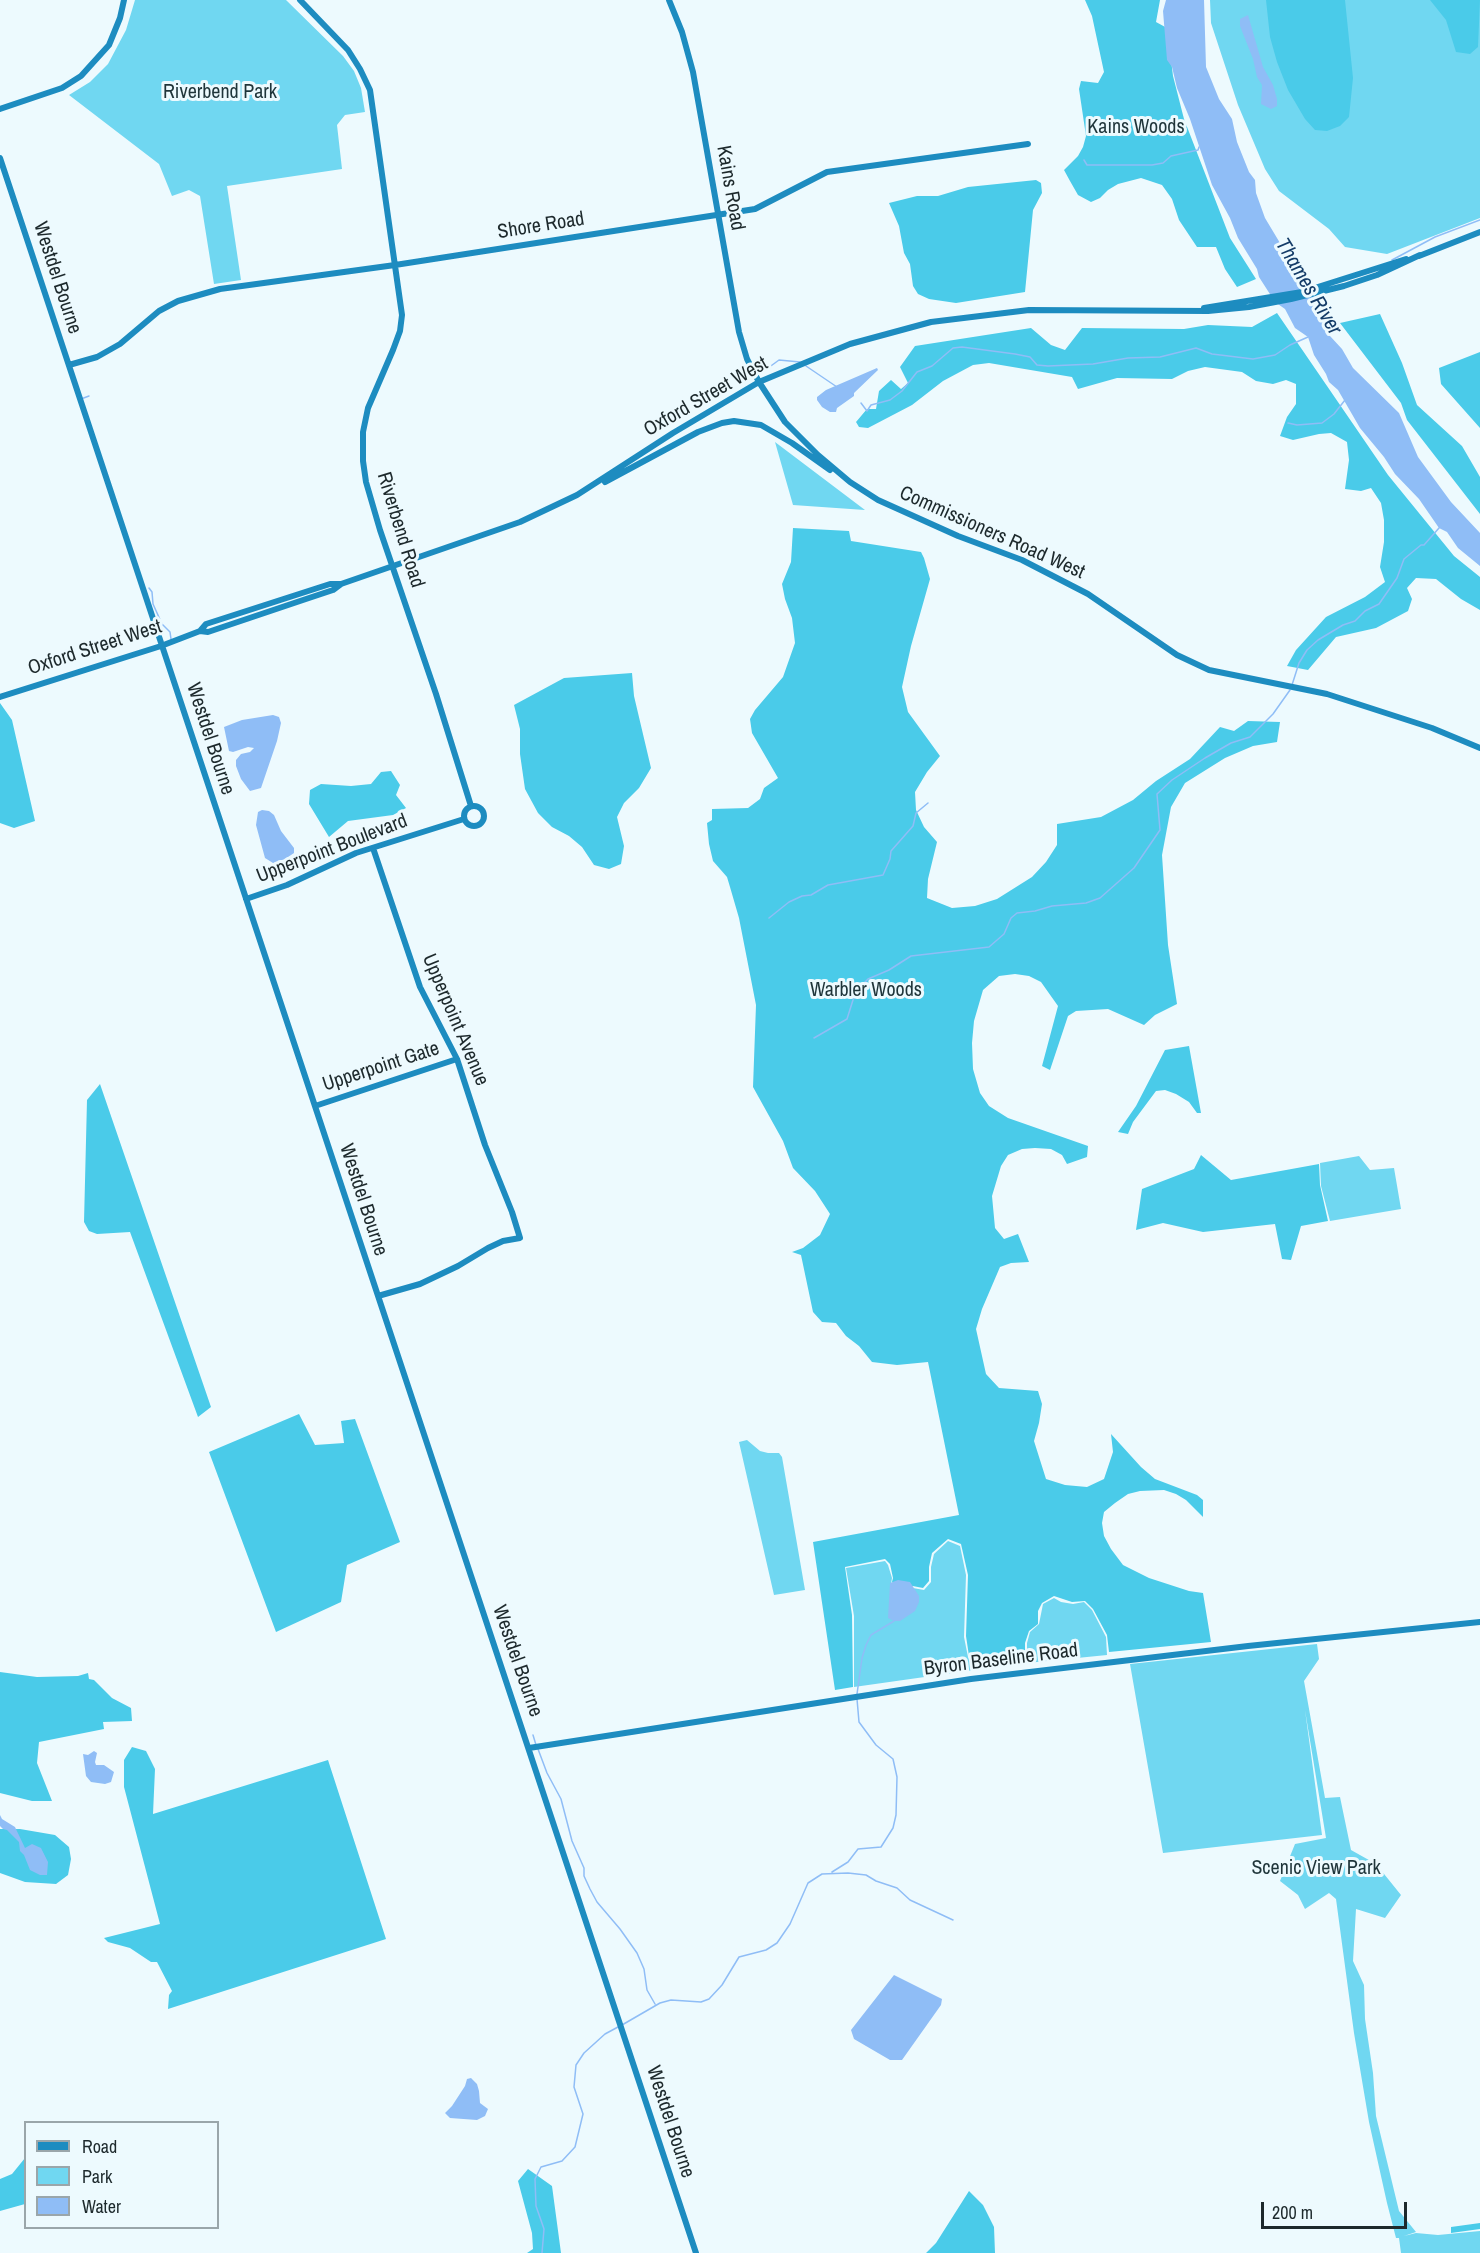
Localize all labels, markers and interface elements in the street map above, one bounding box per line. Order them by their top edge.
park label: Riverbend Park [163,81,277,105]
park label: Kains Woods [1087,116,1185,140]
street label: Kains Road [711,144,749,232]
street label: Shore Road [496,207,586,245]
street label: Westdel Bourne [28,219,86,337]
water label: Thames River [1269,234,1347,340]
street label: Oxford Street West [640,352,772,442]
street label: Riverbend Road [371,469,429,591]
street label: Commissioners Road West [896,481,1088,585]
street label: Oxford Street West [25,615,165,681]
street label: Westdel Bourne [181,680,239,798]
street label: Upperpoint Boulevard [253,809,411,889]
street label: Upperpoint Avenue [416,950,494,1090]
park label: Warbler Woods [810,979,922,1003]
street label: Upperpoint Gate [320,1037,442,1097]
street label: Westdel Bourne [334,1141,392,1259]
street label: Westdel Bourne [487,1602,547,1720]
street label: Byron Baseline Road [923,1639,1079,1681]
park label: Scenic View Park [1251,1857,1381,1881]
street label: Westdel Bourne [641,2063,699,2181]
legend [24,2121,219,2229]
text: Road [82,2134,117,2159]
text: Park [82,2164,112,2189]
scale bar [1264,2190,1410,2228]
text: Water [82,2194,121,2219]
text: 200 m [1272,2200,1313,2225]

